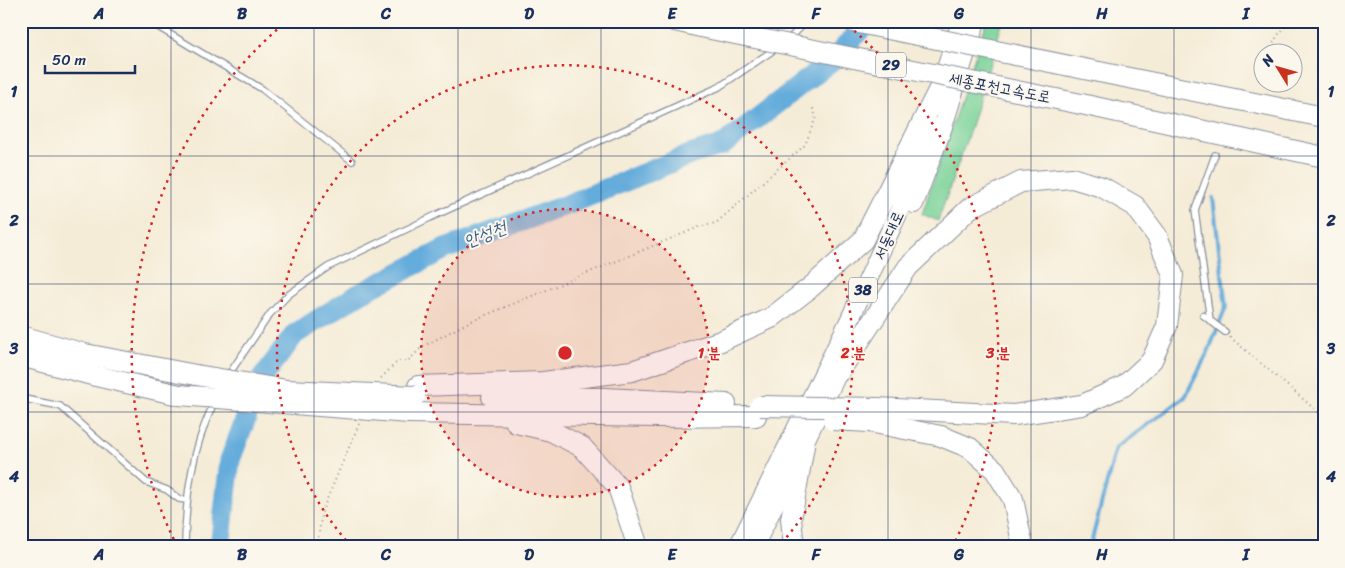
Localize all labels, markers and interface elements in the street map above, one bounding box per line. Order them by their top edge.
text: A [93,0,104,28]
text: B [237,0,248,28]
text: C [380,0,392,28]
text: D [524,0,534,28]
text: E [668,0,678,28]
text: F [811,0,822,28]
text: G [953,0,965,28]
text: H [1095,0,1108,28]
text: I [1242,0,1251,28]
scale bar [45,42,135,74]
north arrow [1252,42,1302,92]
text: 50 m [52,47,87,73]
text: N [1255,49,1281,73]
road number: 29 [876,52,906,78]
street label: 세종포천고속도로 [947,63,1053,112]
text: 1 [11,77,18,106]
text: 1 [1328,77,1335,106]
text: 2 [8,206,19,235]
street label: 서동대로 [865,206,912,265]
text: 2 [1325,206,1336,235]
water label: 안성천 [459,211,512,257]
road number: 38 [849,278,877,302]
text: 3 [9,334,19,363]
text: 3 [1326,334,1336,363]
text: 1 분 [698,340,720,366]
text: 2 분 [840,340,865,366]
text: 3 분 [985,340,1010,366]
centre of rings [556,344,574,362]
text: 4 [8,462,19,491]
text: 4 [1325,462,1336,491]
text: A [93,540,104,568]
text: B [237,540,248,568]
text: C [380,540,392,568]
text: D [524,540,534,568]
text: E [668,540,678,568]
text: F [811,540,822,568]
text: G [953,540,965,568]
text: H [1095,540,1108,568]
text: I [1242,540,1251,568]

